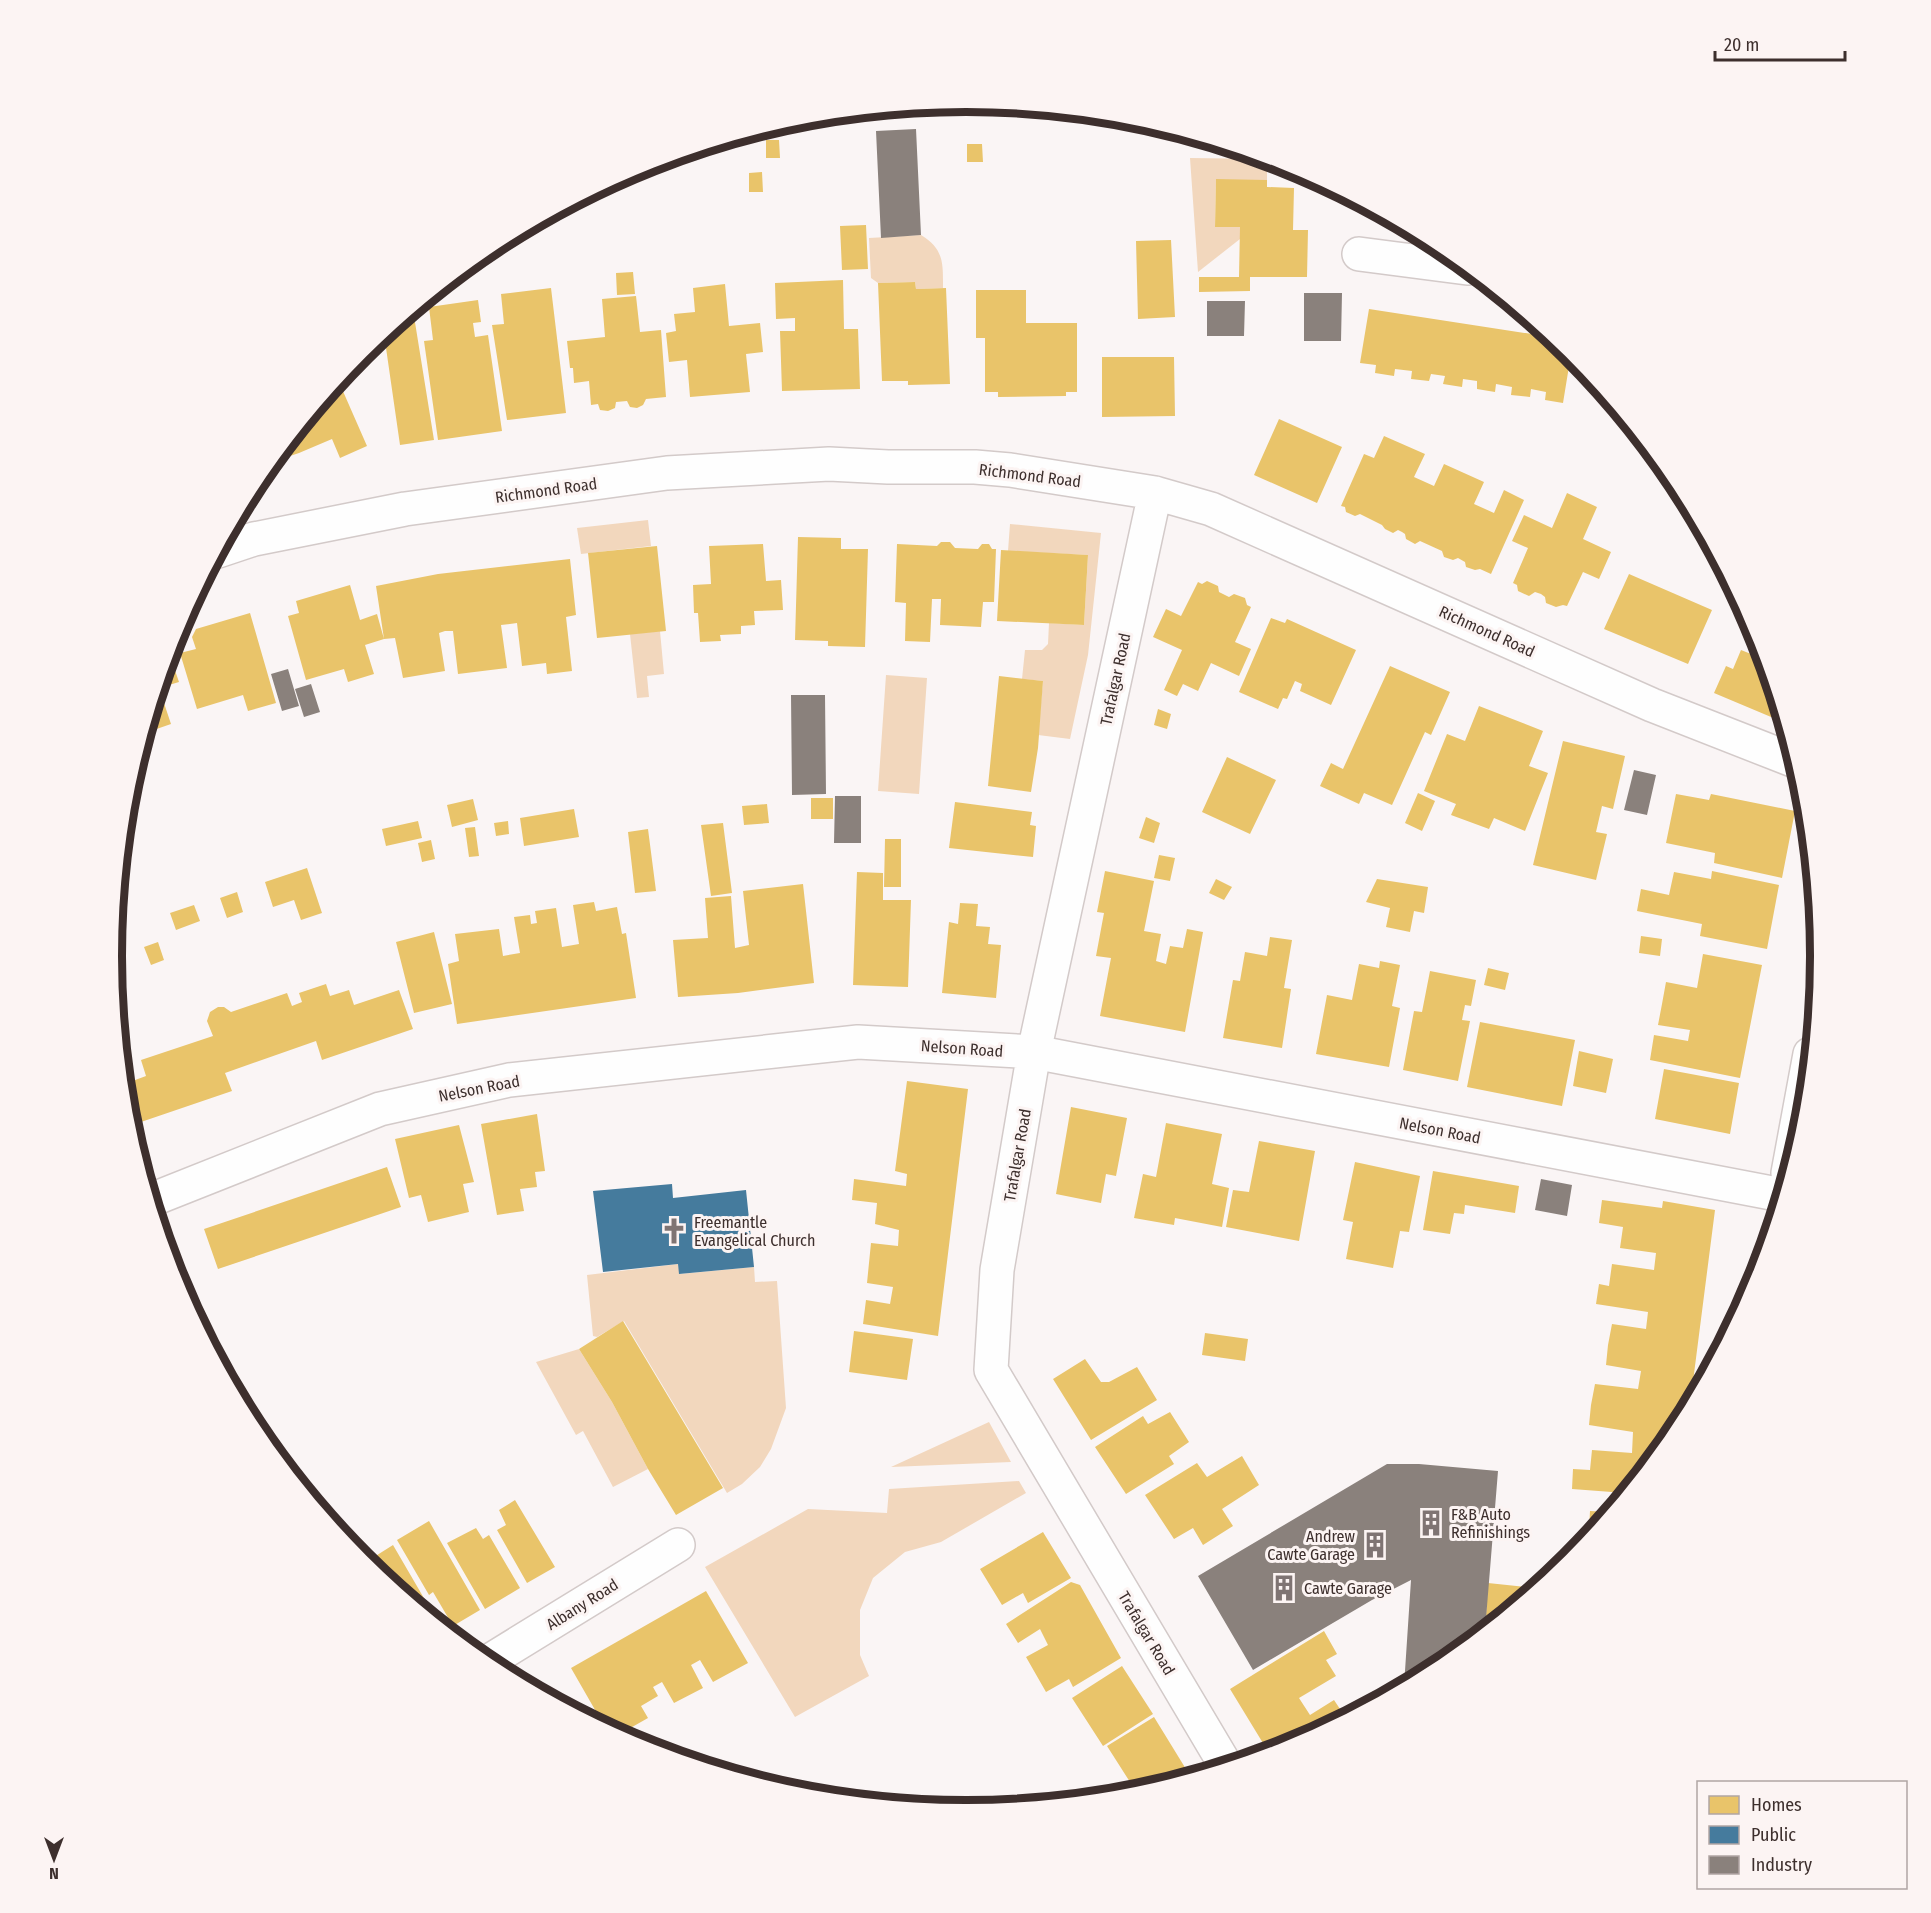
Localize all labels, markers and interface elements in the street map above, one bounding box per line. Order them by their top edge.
scale bar [1715,24,1846,62]
text: 20 m [1724,34,1759,56]
street label: Richmond Road [978,460,1082,491]
street label: Richmond Road [494,474,598,507]
street label: Richmond Road [1436,602,1538,661]
street label: Trafalgar Road [1096,631,1135,727]
street label: Nelson Road [920,1036,1004,1061]
street label: Nelson Road [437,1071,521,1106]
street label: Trafalgar Road [1000,1107,1035,1203]
street label: Nelson Road [1398,1113,1482,1148]
place label: Freemantle Evangelical Church [694,1213,815,1250]
church icon: Freemantle Evangelical Church [659,1216,689,1246]
place label: F&B Auto Refinishings [1451,1505,1530,1542]
building icon: F&B Auto Refinishings [1416,1508,1446,1538]
place label: Andrew Cawte Garage [1267,1527,1356,1564]
building icon: Andrew Cawte Garage [1360,1530,1390,1560]
building icon: Cawte Garage [1269,1573,1299,1603]
street label: Albany Road [543,1575,622,1634]
place label: Cawte Garage [1304,1579,1392,1598]
street label: Trafalgar Road [1114,1588,1179,1678]
legend [1697,1781,1907,1889]
text: Homes [1751,1794,1802,1816]
text: Public [1751,1824,1796,1846]
north arrow [24,1829,84,1889]
text: Industry [1751,1854,1812,1876]
text: N [49,1864,59,1883]

